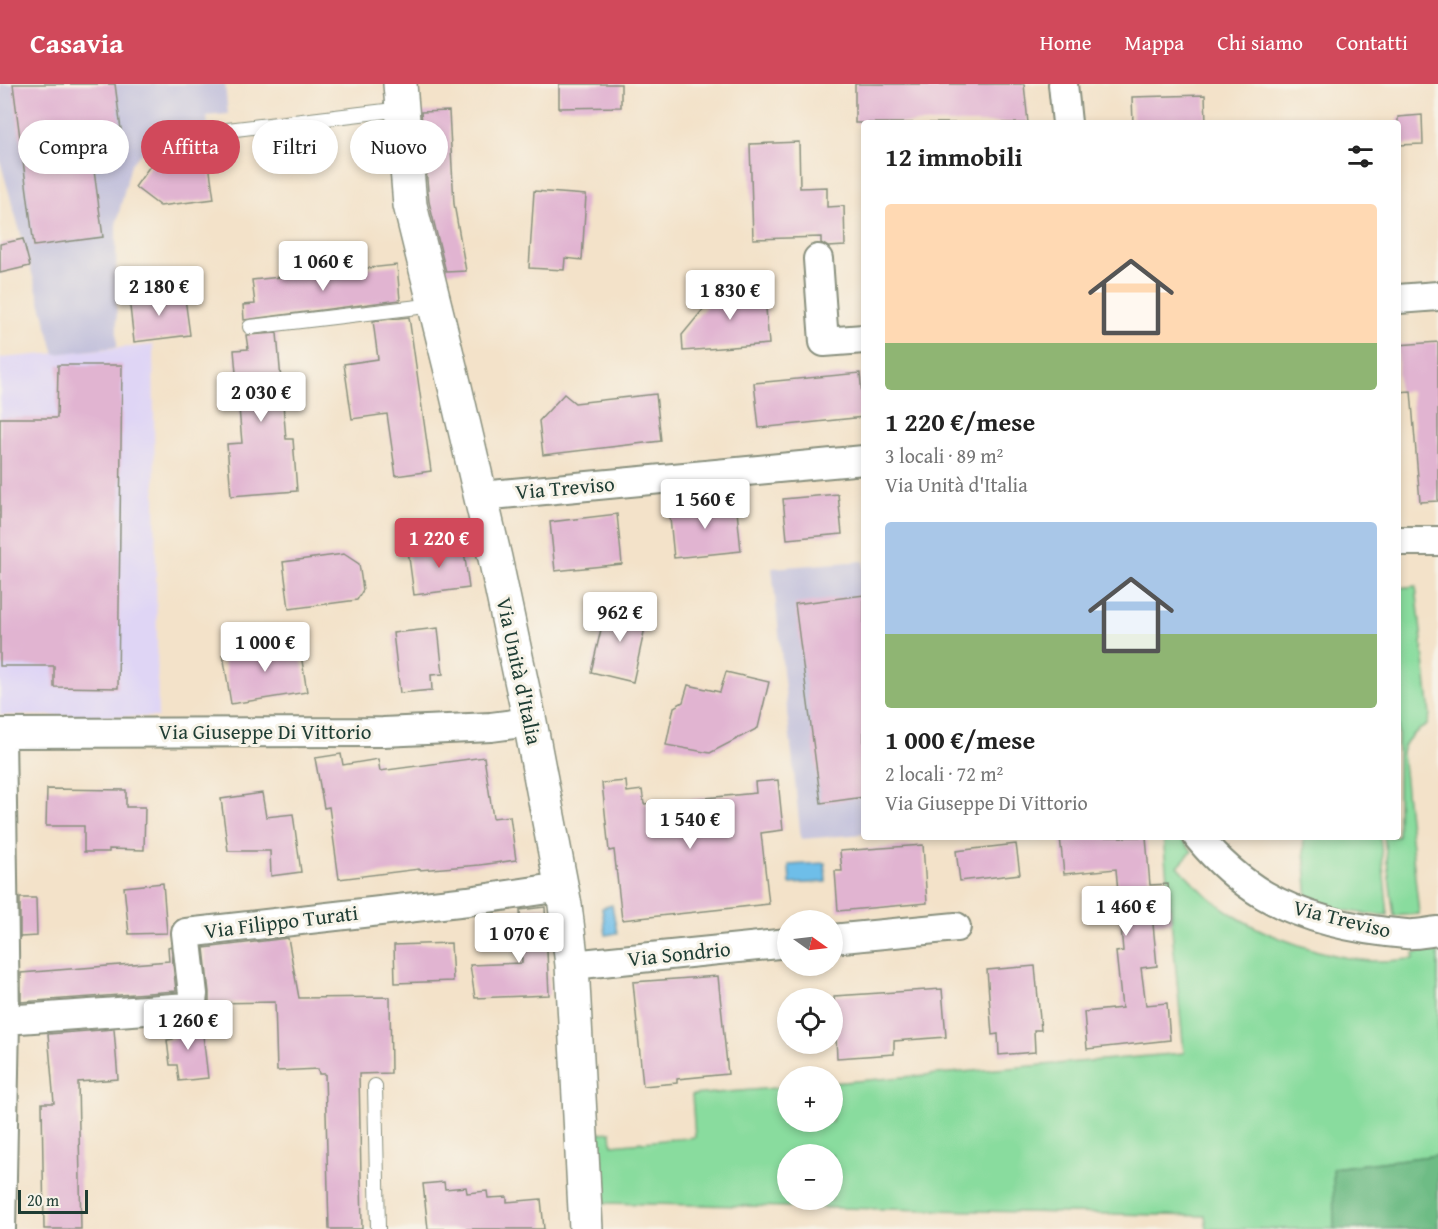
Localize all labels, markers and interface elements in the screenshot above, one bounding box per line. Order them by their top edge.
text: Casavia [30,22,124,63]
text: Home [1040,27,1092,58]
text: Mappa [1125,27,1184,58]
text: Chi siamo [1217,27,1303,58]
text: Contatti [1336,27,1408,58]
chip: Compra [18,120,129,174]
chip: Affitta [141,120,240,174]
chip: Filtri [252,120,338,174]
chip: Nuovo [350,120,448,174]
text: 12 immobili [885,137,1023,176]
icon: filters [1344,140,1377,173]
pin: 1 060 € [268,241,378,292]
icon: home [1077,243,1185,351]
text: 1 060 € [293,246,353,275]
pin: 2 180 € [104,266,214,317]
pin: 1 830 € [675,270,785,321]
text: 2 180 € [129,271,189,300]
text: 1 830 € [700,275,760,304]
pin: 2 030 € [206,372,316,423]
text: 2 030 € [231,377,291,406]
text: 1 220 €/mese [885,402,1035,441]
text: 3 locali · 89 m² [885,441,1003,470]
street label: Via Treviso [514,468,616,507]
text: Via Unità d'Italia [885,470,1028,499]
pin: 1 560 € [650,479,760,530]
text: 1 560 € [675,484,735,513]
pin: 1 220 € [384,518,494,569]
text: 1 220 € [409,523,469,552]
icon: home [1077,561,1185,669]
pin: 962 € [578,592,662,643]
street label: Via Unità d'Italia [489,594,550,747]
text: 962 € [597,597,643,626]
pin: 1 000 € [210,622,320,673]
text: 1 000 € [235,627,295,656]
street label: Via Giuseppe Di Vittorio [159,716,371,747]
text: 1 000 €/mese [885,720,1035,759]
text: 2 locali · 72 m² [885,759,1003,788]
text: Via Giuseppe Di Vittorio [885,788,1088,817]
pin: 1 540 € [635,799,745,850]
text: 1 540 € [660,804,720,833]
pin: 1 460 € [1071,886,1181,937]
text: 1 460 € [1096,891,1156,920]
street label: Via Treviso [1290,891,1394,946]
street label: Via Filippo Turati [202,897,360,946]
north arrow [777,910,843,976]
map controls [777,910,843,1210]
pin: 1 070 € [464,913,574,964]
text: 1 070 € [489,918,549,947]
street label: Via Sondrio [626,933,732,974]
button: locate [777,988,843,1054]
pin: 1 260 € [133,1000,243,1051]
text: 1 260 € [158,1005,218,1034]
button: + [777,1066,843,1132]
button: − [777,1144,843,1210]
scale bar [18,1187,88,1214]
text: 20 m [27,1188,59,1212]

